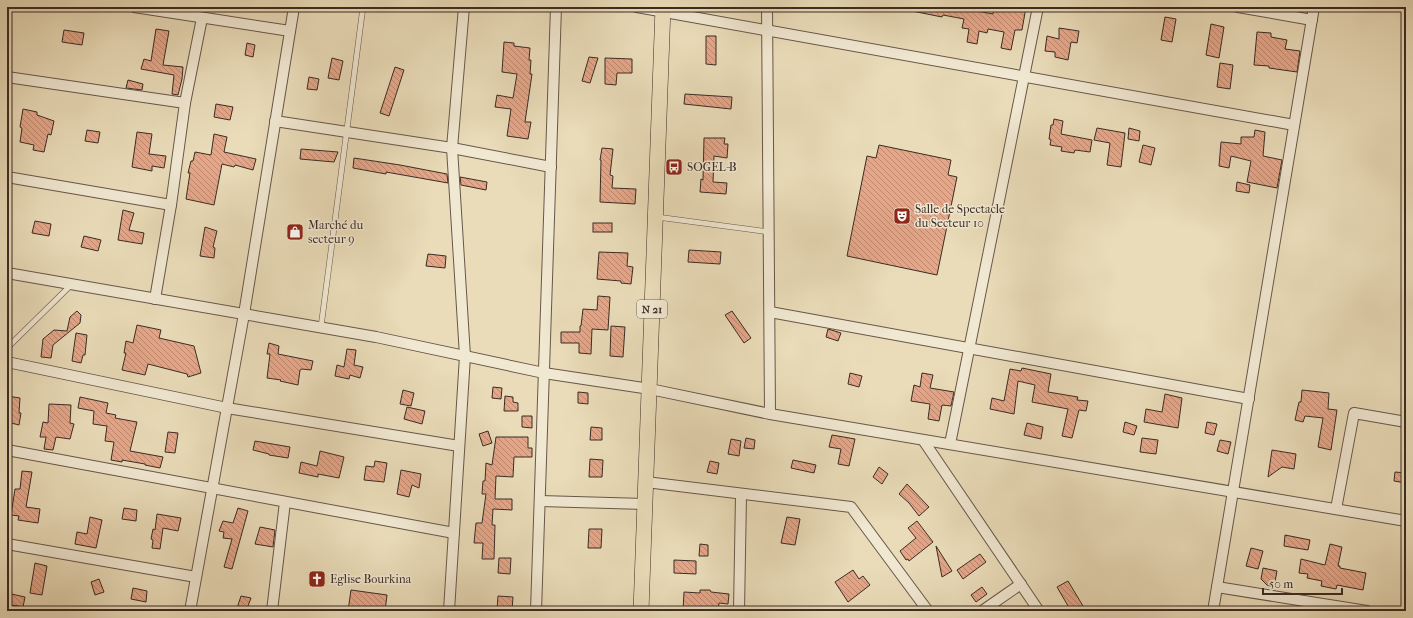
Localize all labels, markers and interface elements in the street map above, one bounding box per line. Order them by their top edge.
bus stop icon: SOGEL-B [664,157,684,177]
place label: SOGEL-B [687,160,737,174]
place label: Salle de Spectacle du Secteur 10 [915,202,1005,230]
theatre icon: Salle de Spectacle du Secteur 10 [892,206,912,226]
place label: Marché du secteur 9 [308,218,364,246]
shop icon: Marché du secteur 9 [285,222,305,242]
road number: N 21 [637,300,667,318]
church icon: Eglise Bourkina [307,569,327,589]
scale bar [1263,570,1342,596]
place label: Eglise Bourkina [330,572,412,586]
text: 50 m [1269,577,1293,591]

